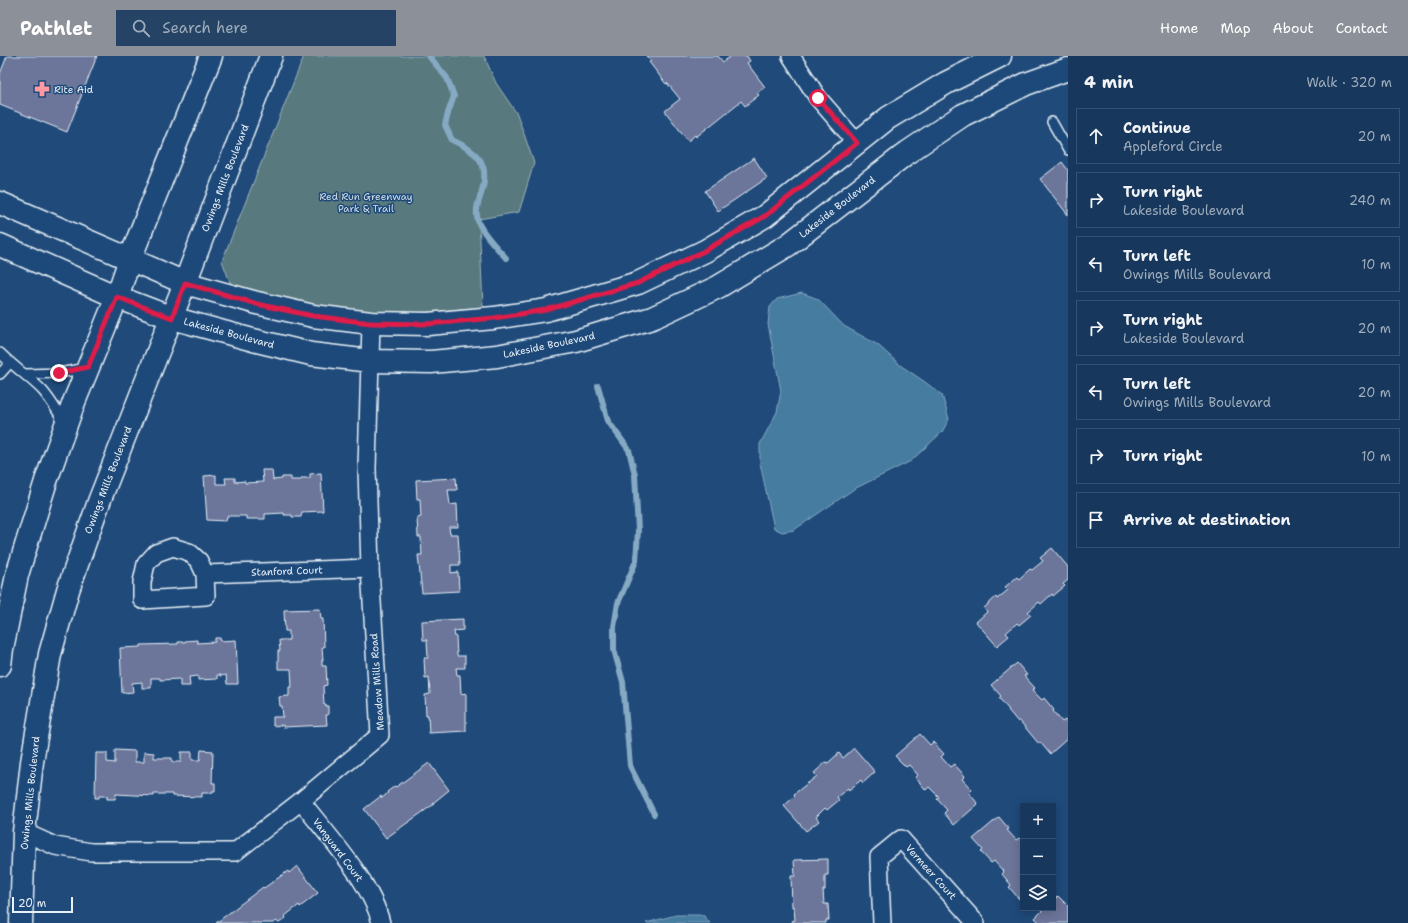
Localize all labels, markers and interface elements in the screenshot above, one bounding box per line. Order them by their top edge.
search box [116,10,396,46]
text: Pathlet [20,16,92,41]
icon: search [130,17,152,39]
text: Search here [162,18,248,38]
text: Home [1160,19,1199,37]
text: Map [1221,19,1251,37]
text: About [1273,19,1314,37]
text: Contact [1336,19,1388,37]
text: 4 min [1084,71,1134,93]
text: Walk · 320 m [1306,74,1392,91]
pharmacy icon: Rite Aid [33,80,51,98]
place label: Rite Aid [54,83,94,96]
route start [809,89,827,107]
text: Continue [1123,118,1191,138]
street label: Owings Mills Boulevard [199,122,252,233]
icon: ahead [1085,125,1107,147]
text: 20 m [1358,128,1391,145]
text: Appleford Circle [1123,138,1223,155]
street label: Lakeside Boulevard [796,173,878,241]
text: Turn right [1123,182,1203,202]
icon: right [1085,189,1107,211]
park label: Red Run Greenway Park & Trail [319,190,413,215]
text: 240 m [1349,192,1391,209]
text: Lakeside Boulevard [1123,202,1244,219]
text: Turn left [1123,246,1191,266]
icon: left [1085,253,1107,275]
text: 10 m [1361,256,1391,273]
text: Owings Mills Boulevard [1123,266,1271,283]
text: Turn right [1123,310,1203,330]
street label: Lakeside Boulevard [182,315,276,352]
icon: right [1085,317,1107,339]
text: 20 m [1358,320,1391,337]
street label: Lakeside Boulevard [502,329,597,361]
text: Lakeside Boulevard [1123,330,1244,347]
route end [50,364,68,382]
text: Turn left [1123,374,1191,394]
icon: left [1085,381,1107,403]
text: 20 m [1358,384,1391,401]
text: Owings Mills Boulevard [1123,394,1271,411]
street label: Owings Mills Boulevard [82,424,135,535]
icon: right [1085,445,1107,467]
text: Turn right [1123,446,1203,466]
text: 10 m [1361,448,1391,465]
icon: arrive [1085,509,1107,531]
text: Arrive at destination [1123,510,1291,530]
street label: Stanford Court [251,563,323,579]
street label: Meadow Mills Road [367,632,387,731]
street label: Owings Mills Boulevard [18,735,42,850]
map controls [1020,803,1056,911]
button: + [1020,803,1056,839]
street label: Vanguard Court [310,816,366,884]
button: − [1020,839,1056,875]
street label: Vermeer Court [903,842,959,902]
button: layers [1020,875,1056,911]
scale bar [12,895,73,914]
text: 20 m [18,896,46,911]

